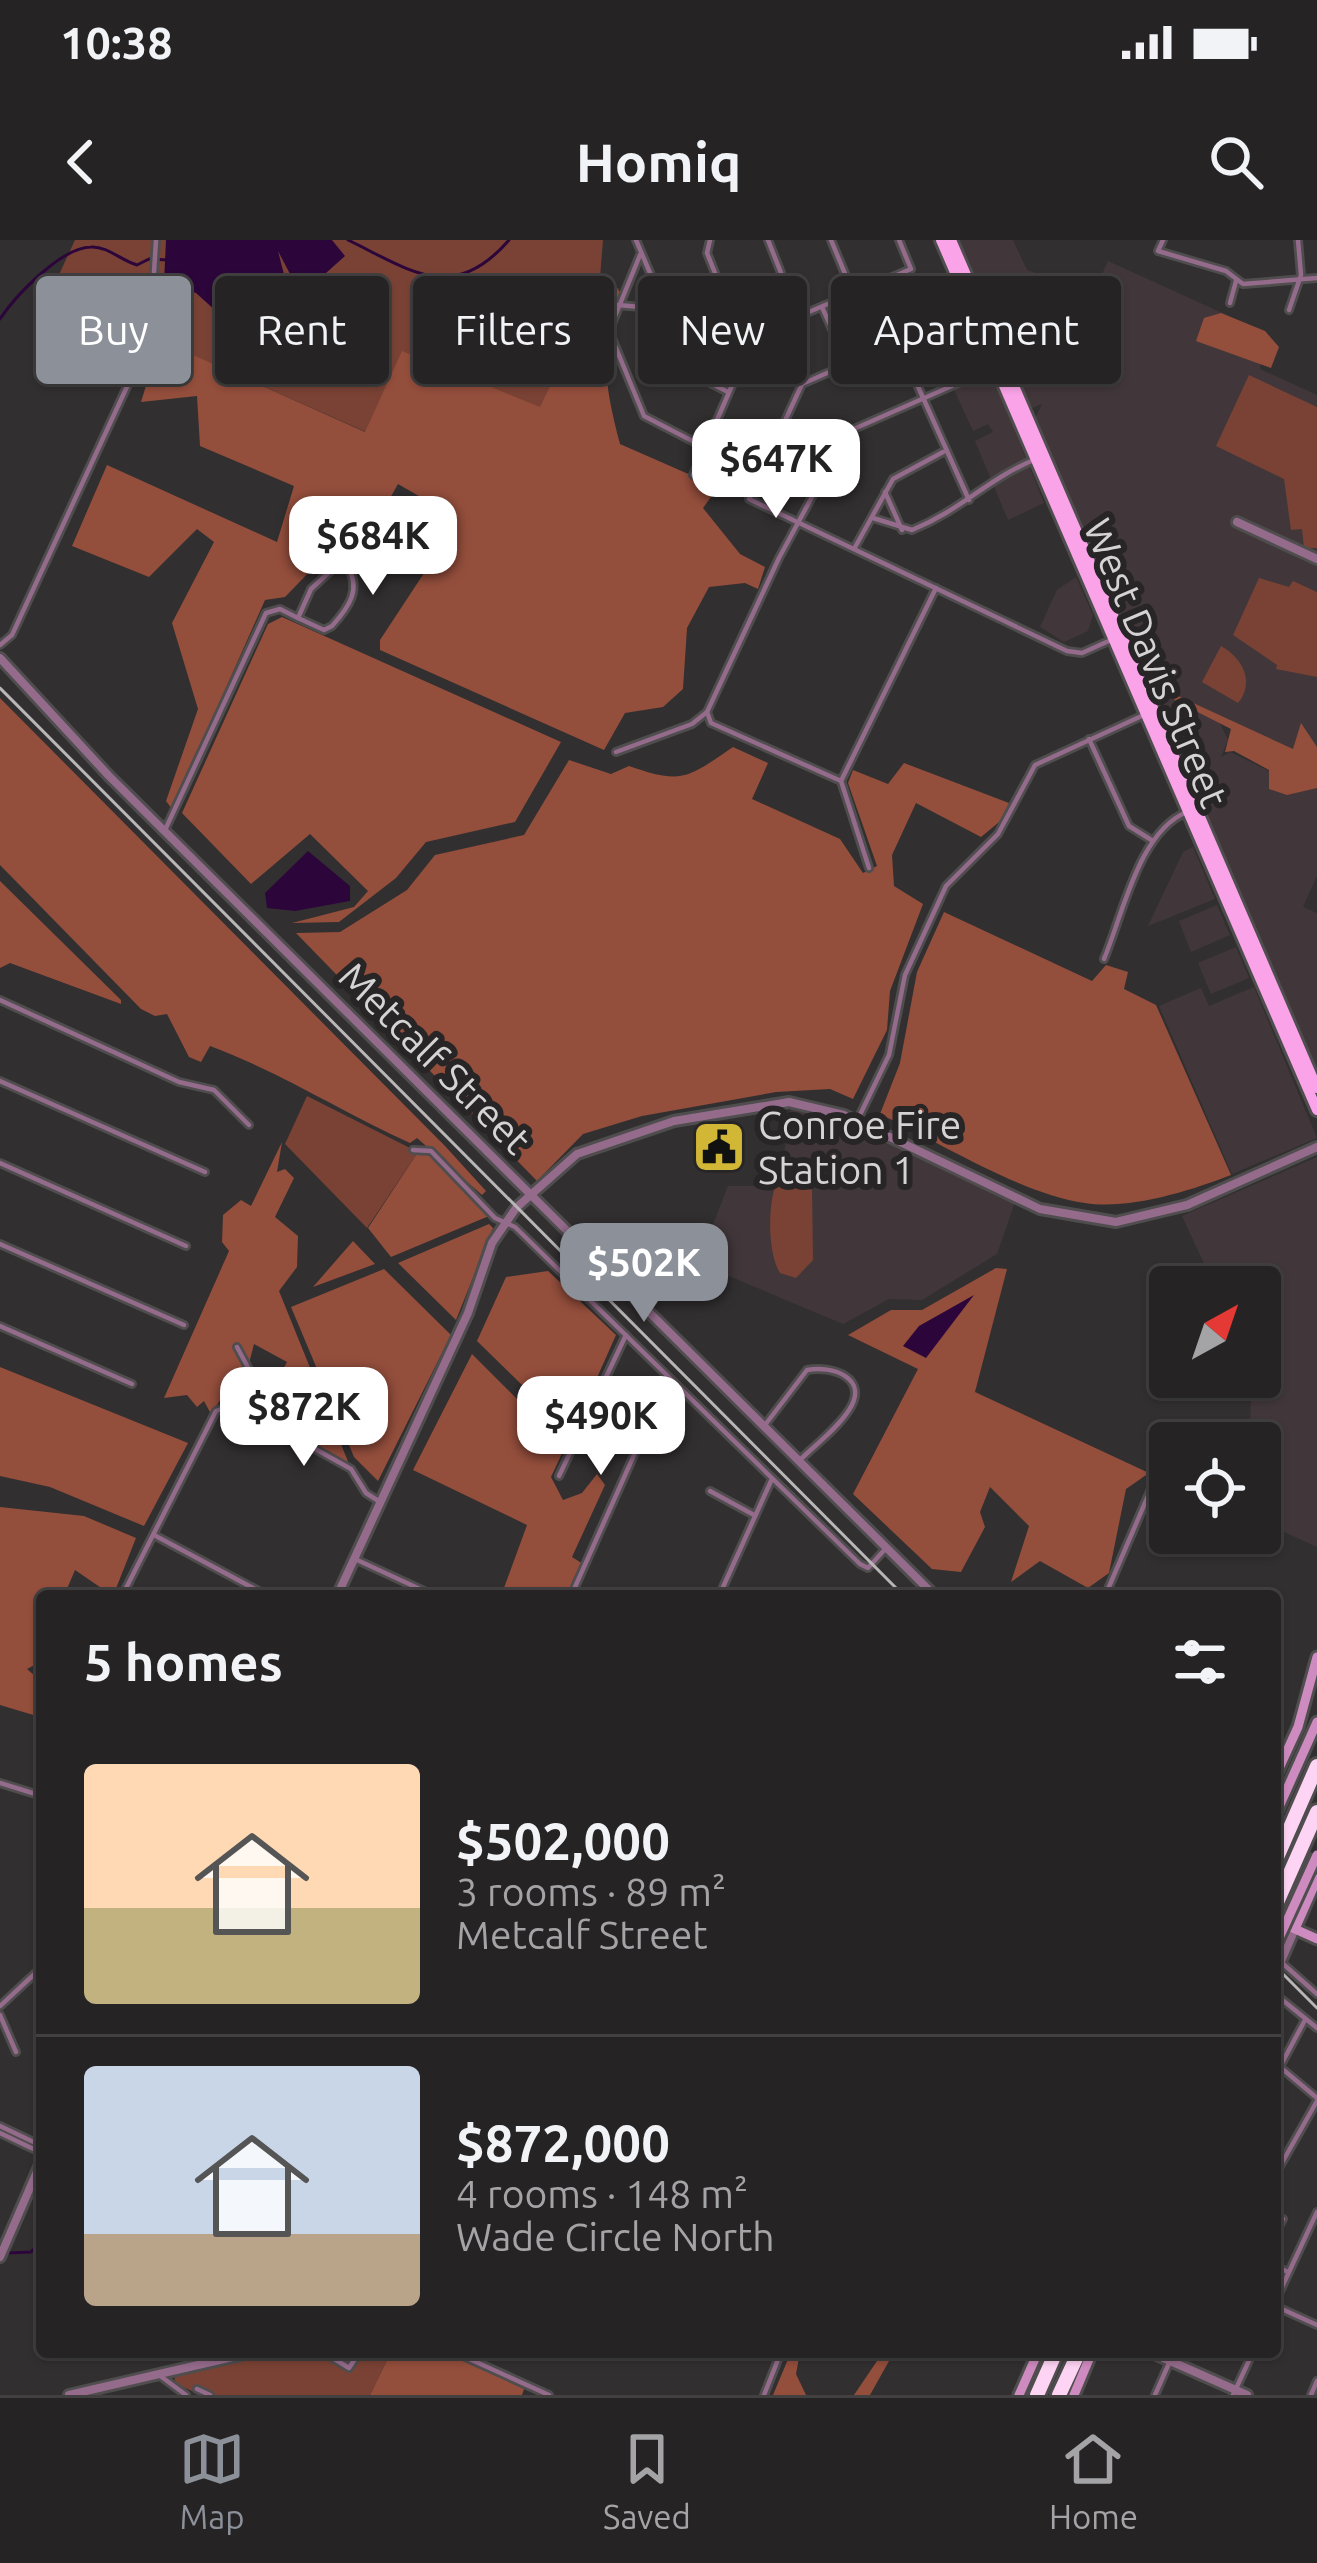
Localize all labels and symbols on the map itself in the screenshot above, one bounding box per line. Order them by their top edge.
pin: $647K [692,419,860,521]
pin: $684K [289,496,457,598]
street label: West Davis Street [1076,512,1237,813]
street label: Metcalf Street [331,953,540,1162]
place label: Conroe Fire Station 1 [758,1103,961,1191]
public building icon: Conroe Fire Station 1 [691,1119,747,1175]
pin: $502K [560,1223,728,1325]
north arrow [1149,1266,1281,1398]
pin: $872K [220,1367,388,1469]
pin: $490K [517,1376,685,1478]

